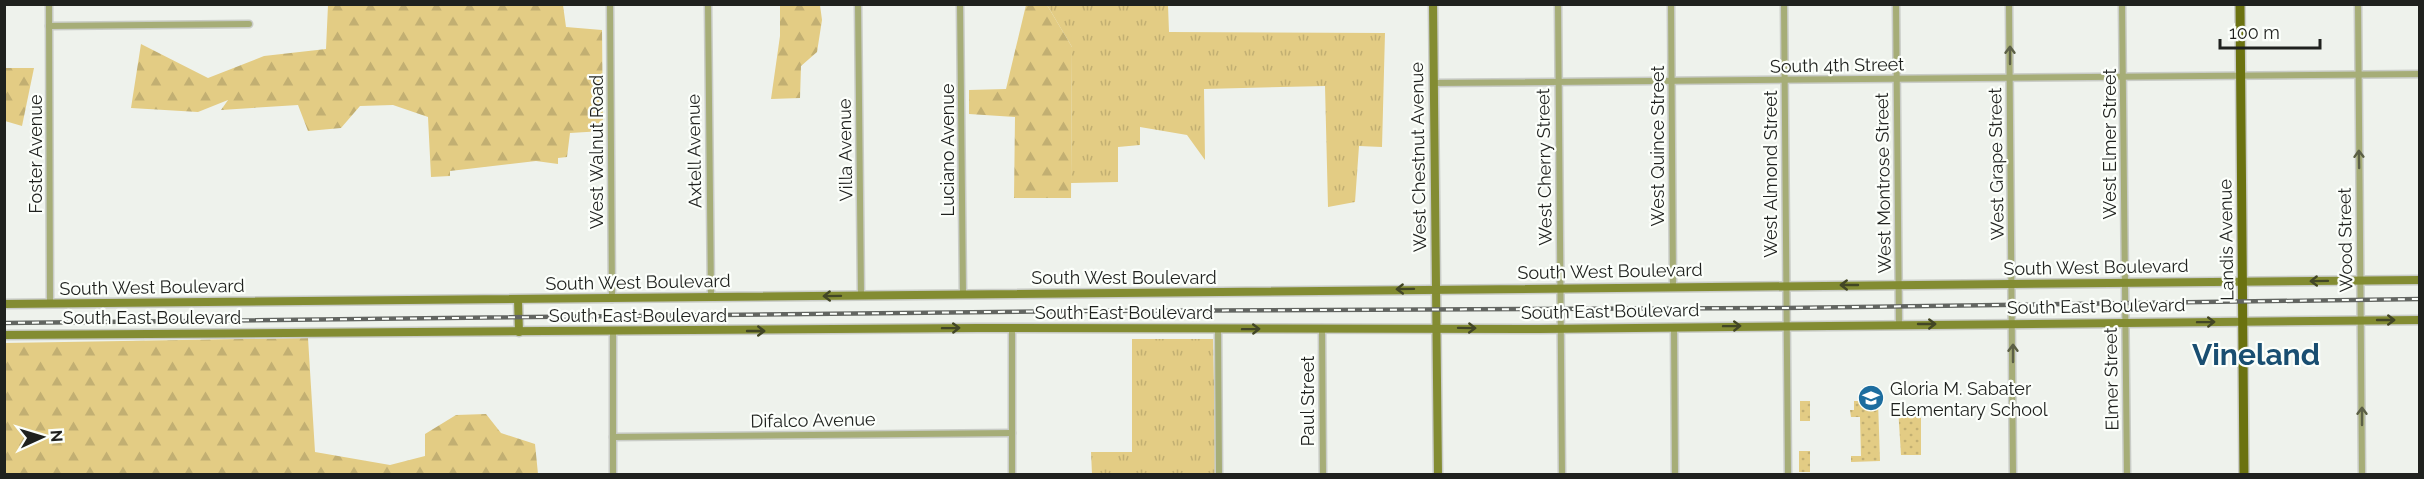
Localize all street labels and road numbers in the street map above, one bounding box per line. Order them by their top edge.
street label: South 4th Street [1770,53,1904,77]
street label: West Chestnut Avenue [1406,61,1430,252]
street label: West Quince Street [1647,66,1668,226]
street label: West Elmer Street [2099,69,2120,219]
street label: West Walnut Road [586,75,607,229]
street label: Luciano Avenue [937,83,958,217]
street label: West Cherry Street [1532,88,1556,246]
street label: West Grape Street [1984,88,2008,240]
street label: West Almond Street [1760,90,1781,258]
street label: West Montrose Street [1871,92,1895,274]
street label: Axtell Avenue [682,93,705,208]
street label: Foster Avenue [25,94,46,213]
street label: Villa Avenue [834,98,856,202]
street label: Landis Avenue [2214,178,2238,301]
street label: Wood Street [2334,187,2356,293]
street label: South West Boulevard [2003,255,2189,279]
street label: South West Boulevard [1517,259,1703,283]
street label: South West Boulevard [1031,267,1217,288]
street label: South West Boulevard [545,270,731,294]
street label: South West Boulevard [59,275,245,299]
street label: South East Boulevard [2007,294,2185,318]
street label: South East Boulevard [1521,299,1699,323]
street label: South East Boulevard [1035,302,1213,323]
street label: South East Boulevard [549,305,727,326]
street label: South East Boulevard [63,307,241,328]
street label: Elmer Street [2100,327,2122,431]
street label: Paul Street [1297,356,1318,446]
street label: Difalco Avenue [750,408,876,432]

